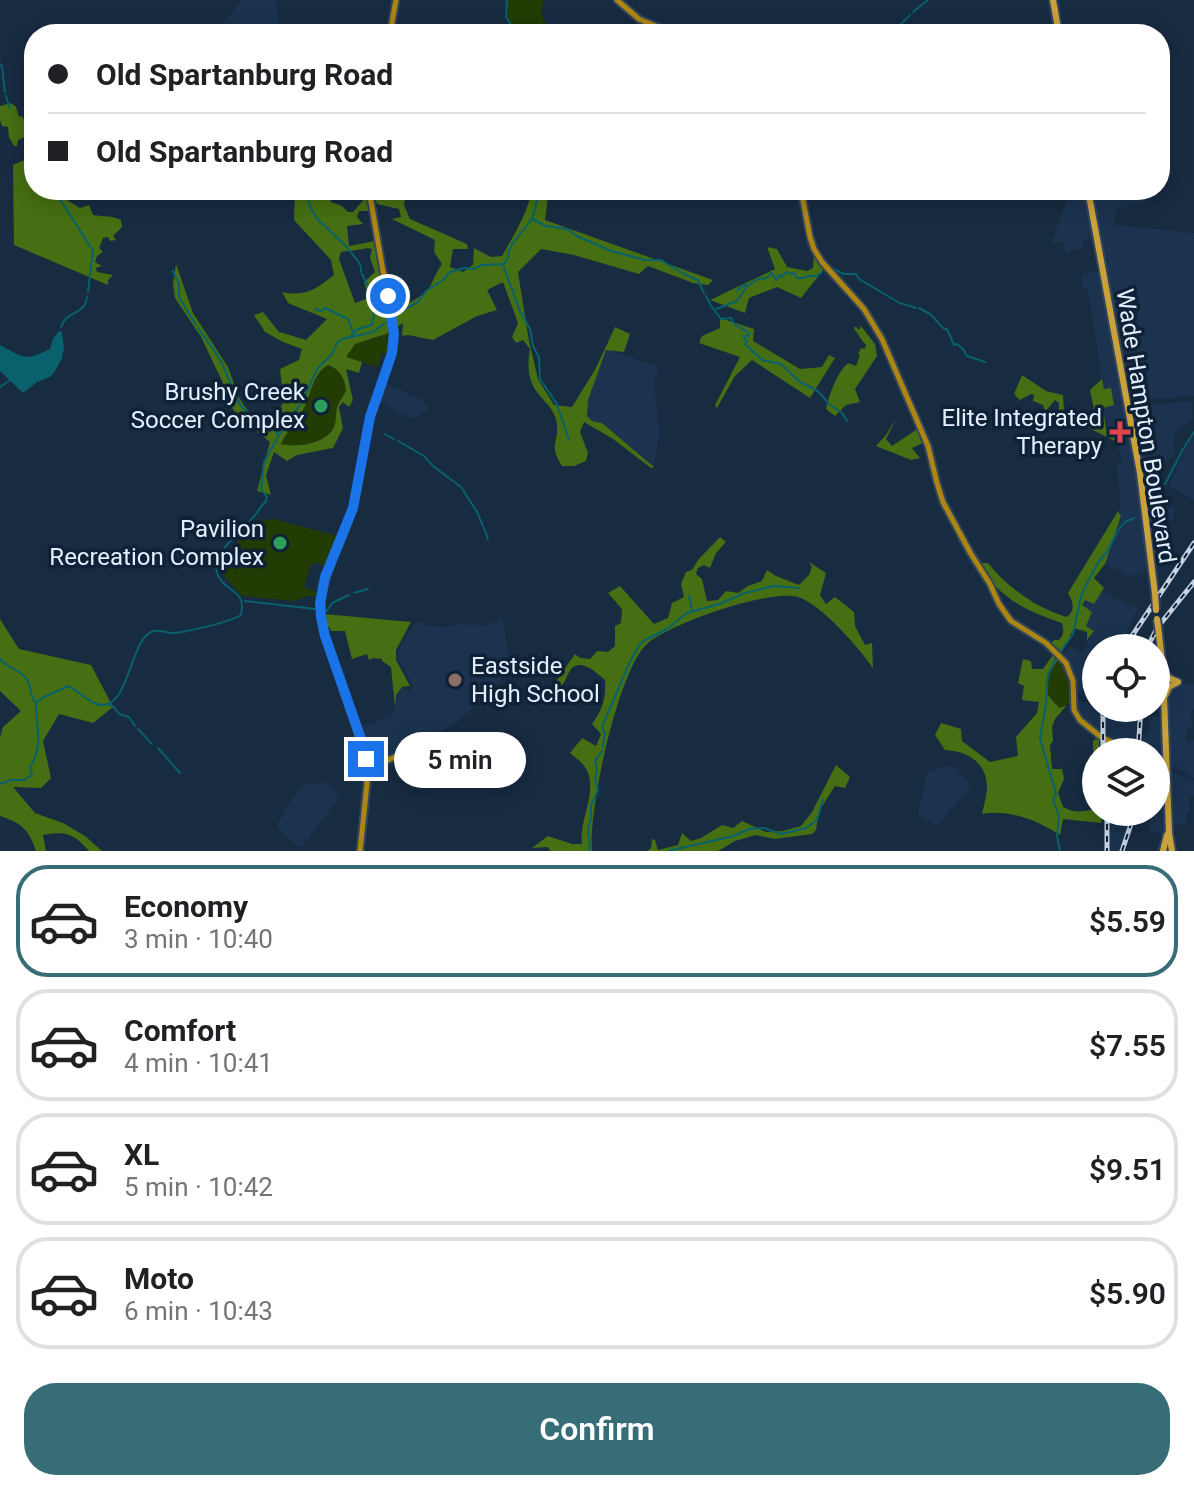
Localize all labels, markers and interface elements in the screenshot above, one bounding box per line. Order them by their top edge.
text: Old Spartanburg Road [96,57,393,92]
text: Old Spartanburg Road [96,134,393,169]
route start [370,278,406,314]
street label: Wade Hampton Boulevard [1110,287,1182,565]
place label: Brushy Creek Soccer Complex [131,378,306,434]
marker: Brushy Creek Soccer Complex [312,397,330,415]
place label: Elite Integrated Therapy [941,404,1103,460]
marker: Elite Integrated Therapy [1109,421,1131,443]
place label: Pavilion Recreation Complex [49,515,264,571]
marker: Pavilion Recreation Complex [271,534,289,552]
map controls [1082,634,1170,826]
button: locate [1082,634,1170,722]
place label: Eastside High School [471,652,600,708]
marker: Eastside High School [446,671,464,689]
callout: 5 min [394,731,526,787]
button: layers [1082,738,1170,826]
route end [348,741,384,777]
text: 5 min [427,745,493,775]
icon: car [28,885,100,957]
text: Economy [124,889,248,924]
text: $5.59 [1089,904,1166,939]
text: 3 min · 10:40 [124,924,273,954]
icon: car [28,1009,100,1081]
text: Comfort [124,1013,236,1048]
text: $7.55 [1089,1028,1166,1063]
text: 4 min · 10:41 [124,1048,273,1078]
icon: car [28,1133,100,1205]
text: XL [124,1137,159,1172]
text: $9.51 [1089,1152,1166,1187]
text: 5 min · 10:42 [124,1172,273,1202]
icon: car [28,1257,100,1329]
text: Moto [124,1261,194,1296]
text: $5.90 [1089,1276,1166,1311]
text: 6 min · 10:43 [124,1296,273,1326]
button: Confirm [24,1383,1170,1475]

